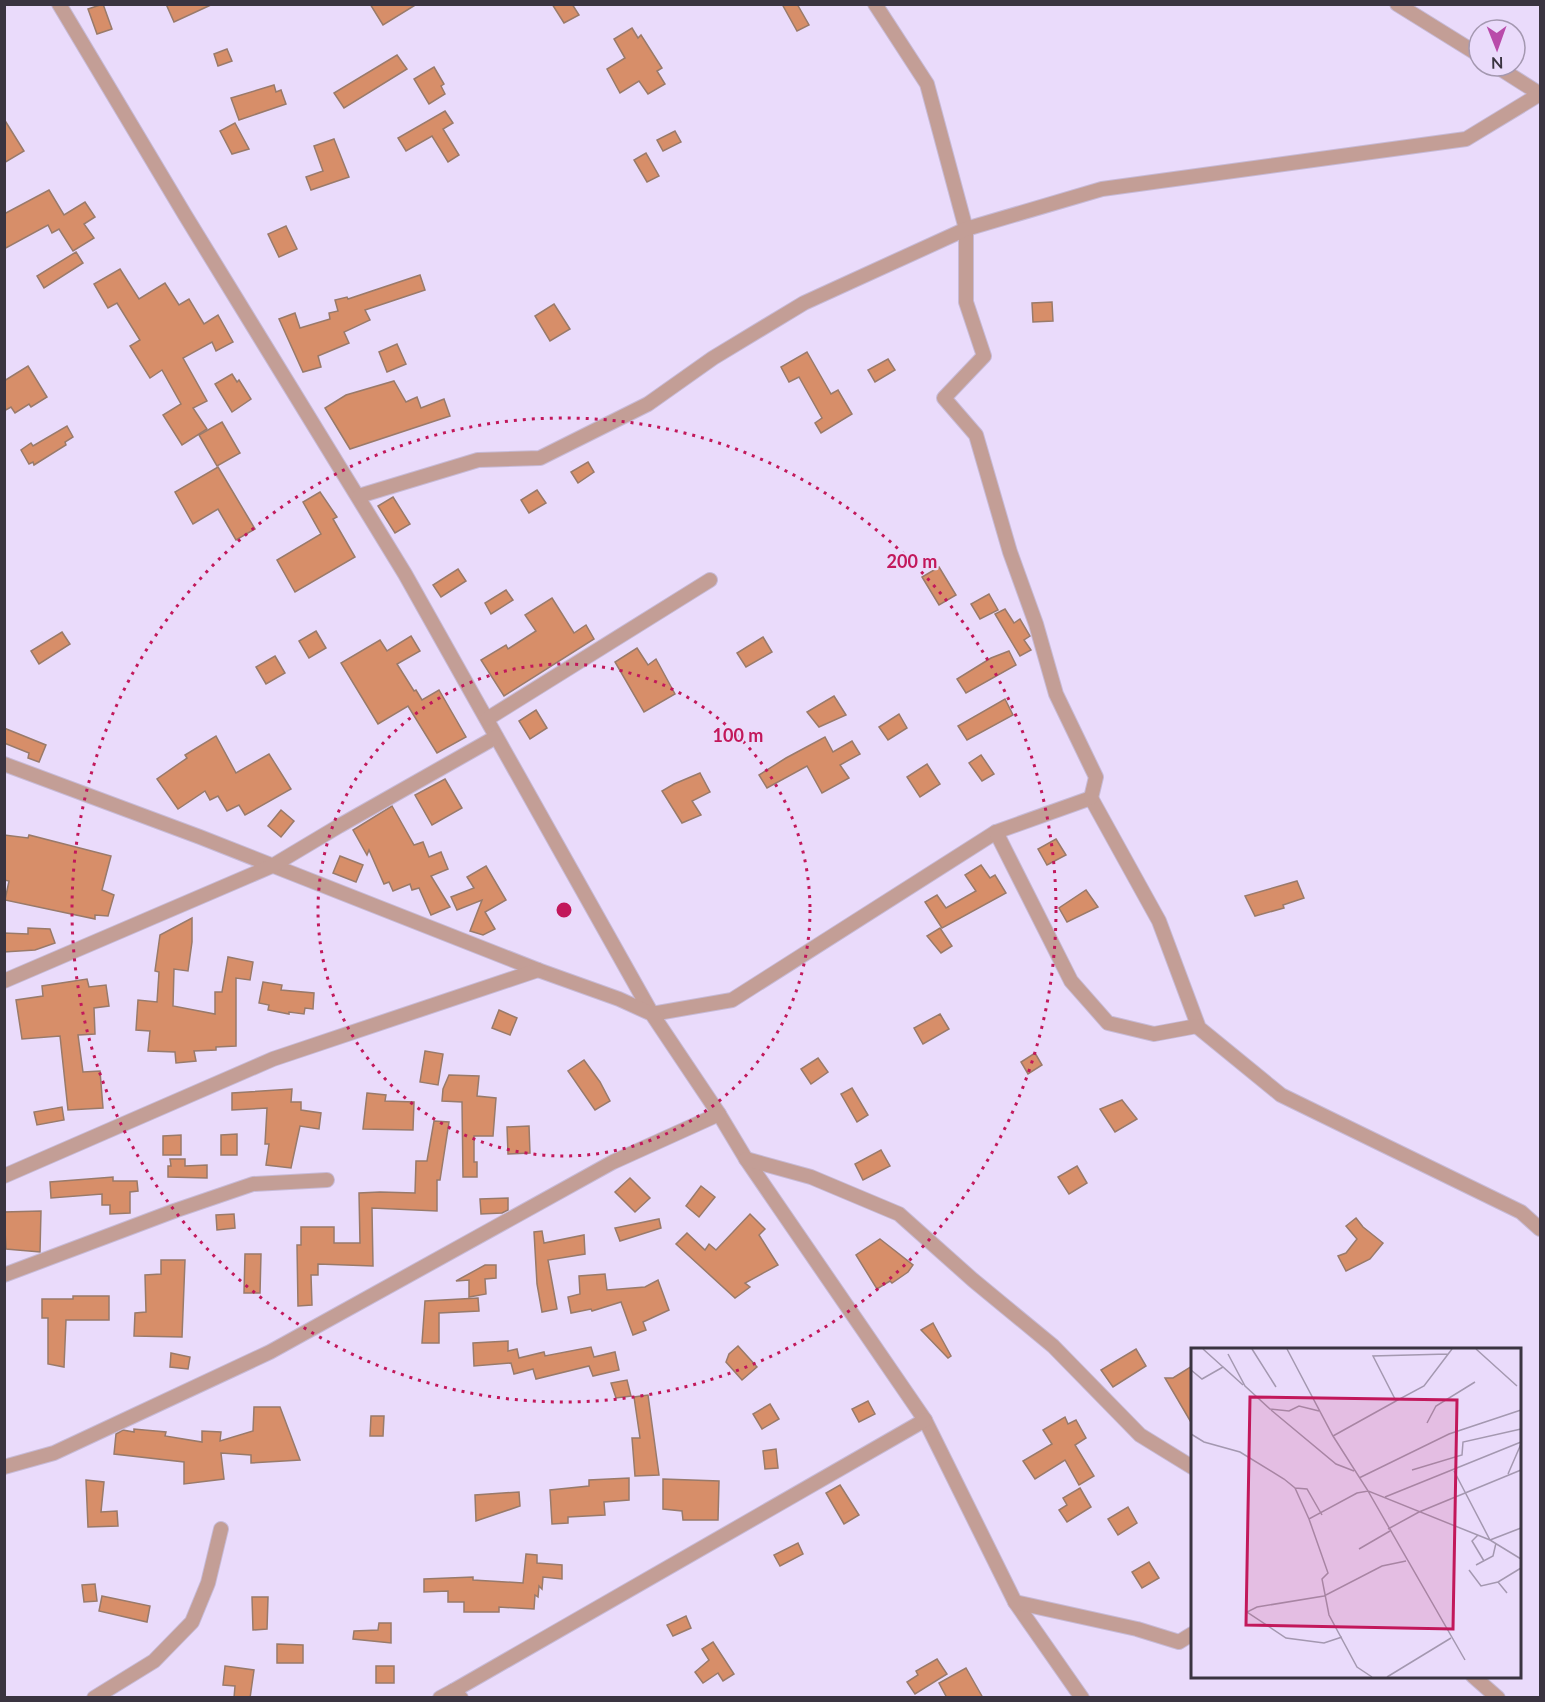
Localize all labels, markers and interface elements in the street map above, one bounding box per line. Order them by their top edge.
north arrow [1467,18,1527,78]
text: N [1491,54,1504,73]
text: 200 m [887,550,937,572]
text: 100 m [713,724,763,746]
centre of rings [554,900,574,920]
inset map [1191,1348,1521,1678]

